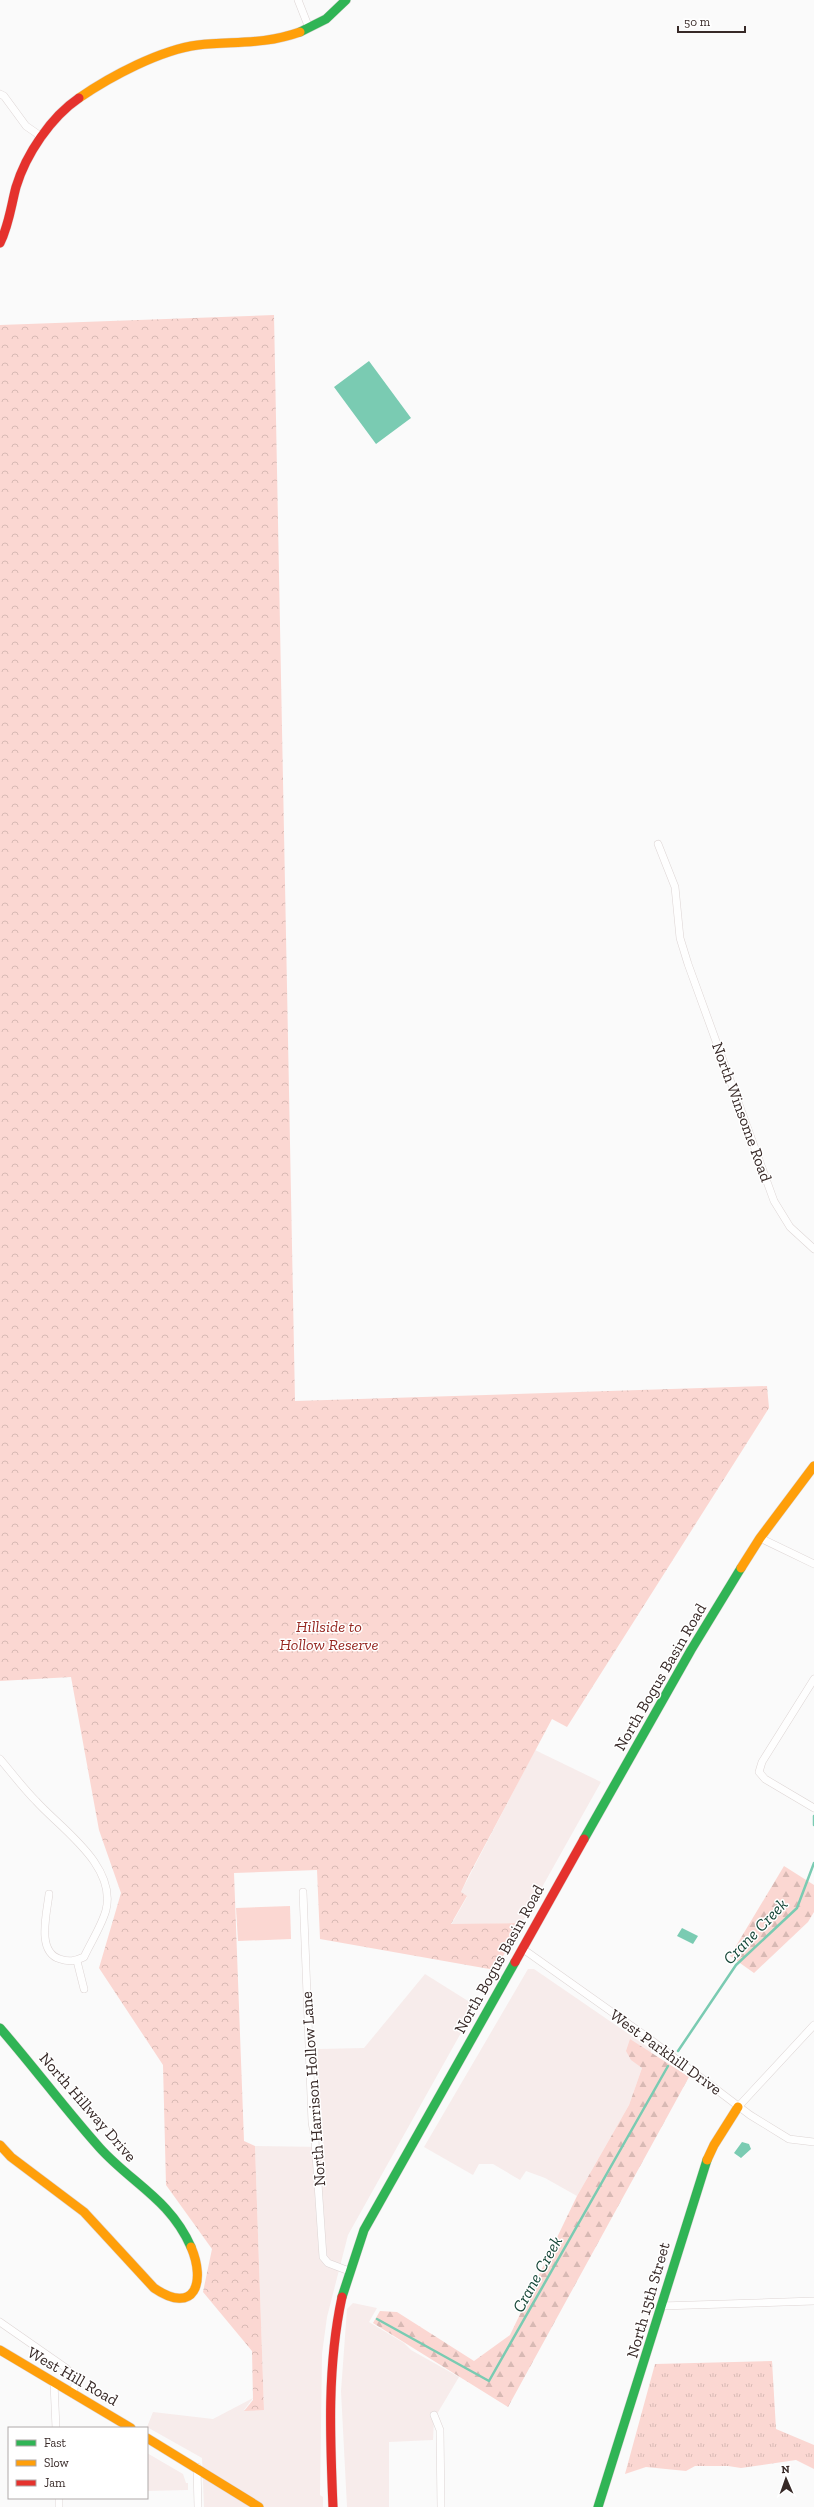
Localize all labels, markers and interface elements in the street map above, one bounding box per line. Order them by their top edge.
scale bar [678,8,745,34]
text: 50 m [684,15,711,29]
street label: North Winsome Road [708,1040,776,1185]
street label: North Bogus Basin Road [610,1600,710,1754]
park label: Hillside to Hollow Reserve [279,1617,379,1654]
street label: North Bogus Basin Road [450,1881,548,2037]
water label: Crane Creek [719,1894,792,1968]
street label: North Harrison Hollow Lane [297,1991,329,2187]
street label: West Parkhill Drive [606,2005,726,2099]
street label: North Hillway Drive [35,2049,141,2165]
water label: Crane Creek [508,2232,566,2316]
street label: North 15th Street [622,2240,674,2360]
street label: West Hill Road [24,2342,122,2410]
legend [8,2427,148,2499]
text: Fast [44,2436,67,2450]
text: Slow [44,2456,70,2470]
north arrow [766,2459,806,2499]
text: N [781,2463,791,2476]
text: Jam [44,2476,66,2490]

